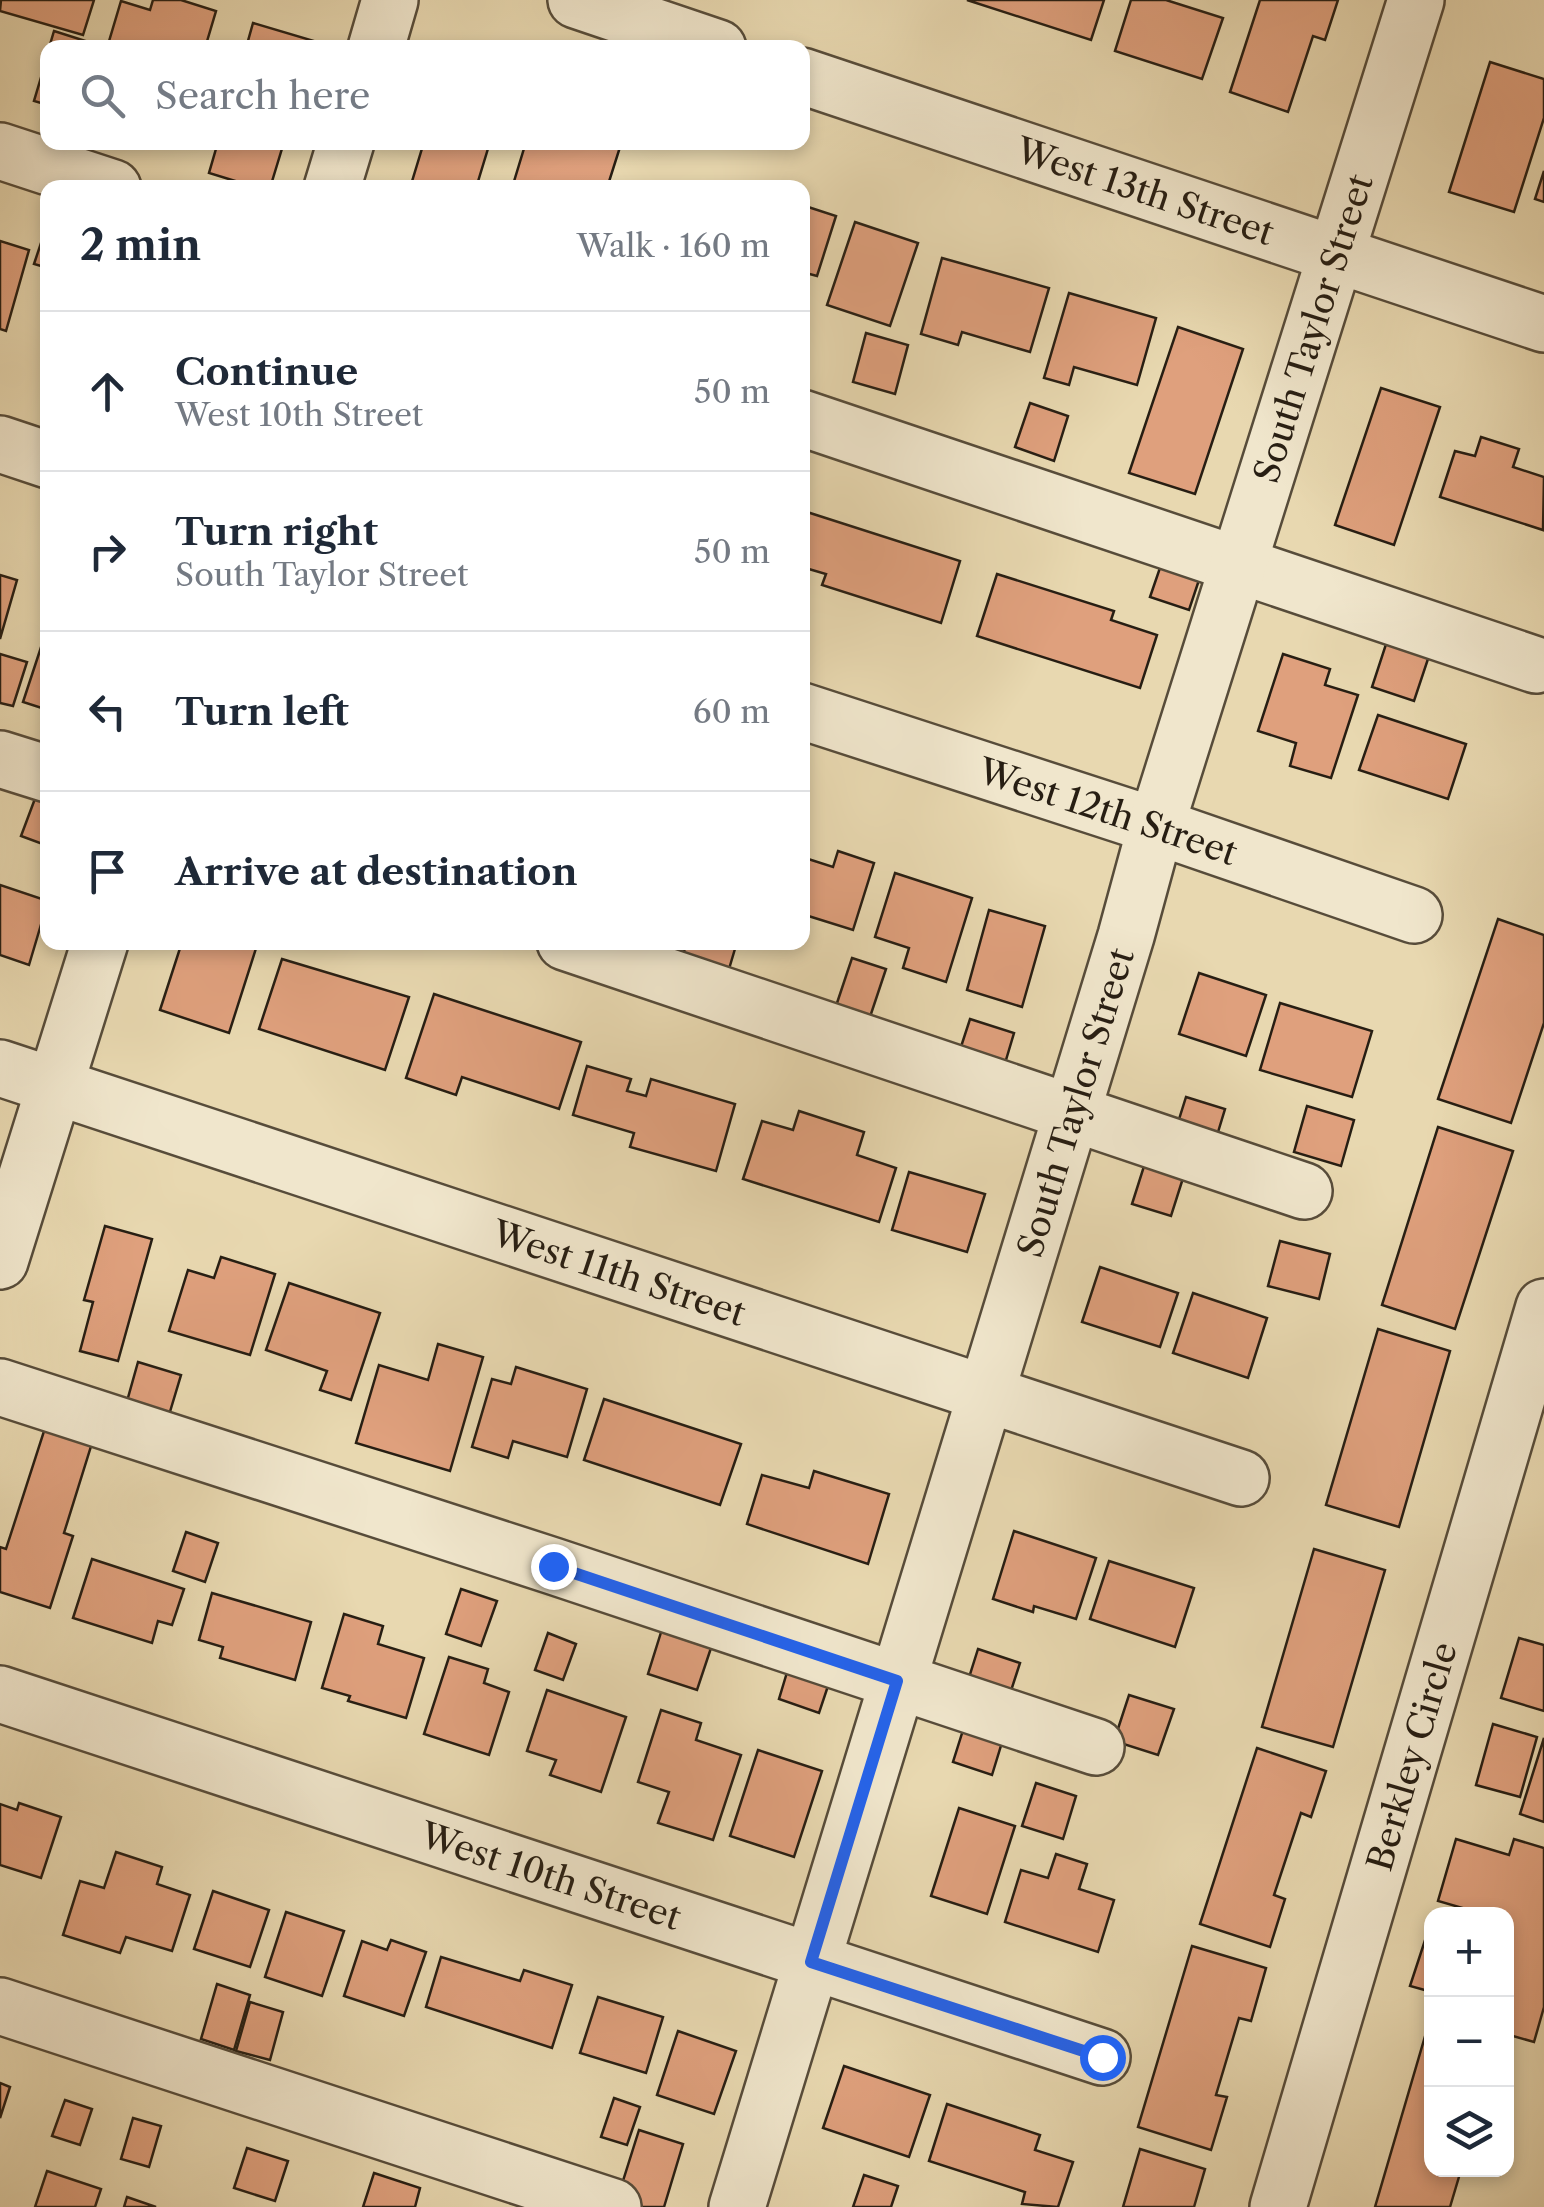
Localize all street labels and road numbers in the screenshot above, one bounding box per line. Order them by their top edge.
street label: West 13th Street [1010,127,1280,254]
street label: South Taylor Street [1244,168,1382,488]
street label: West 12th Street [973,748,1243,874]
street label: South Taylor Street [1007,942,1143,1262]
street label: West 11th Street [486,1210,752,1335]
street label: Berkley Circle [1357,1637,1465,1876]
street label: West 10th Street [414,1812,687,1939]

